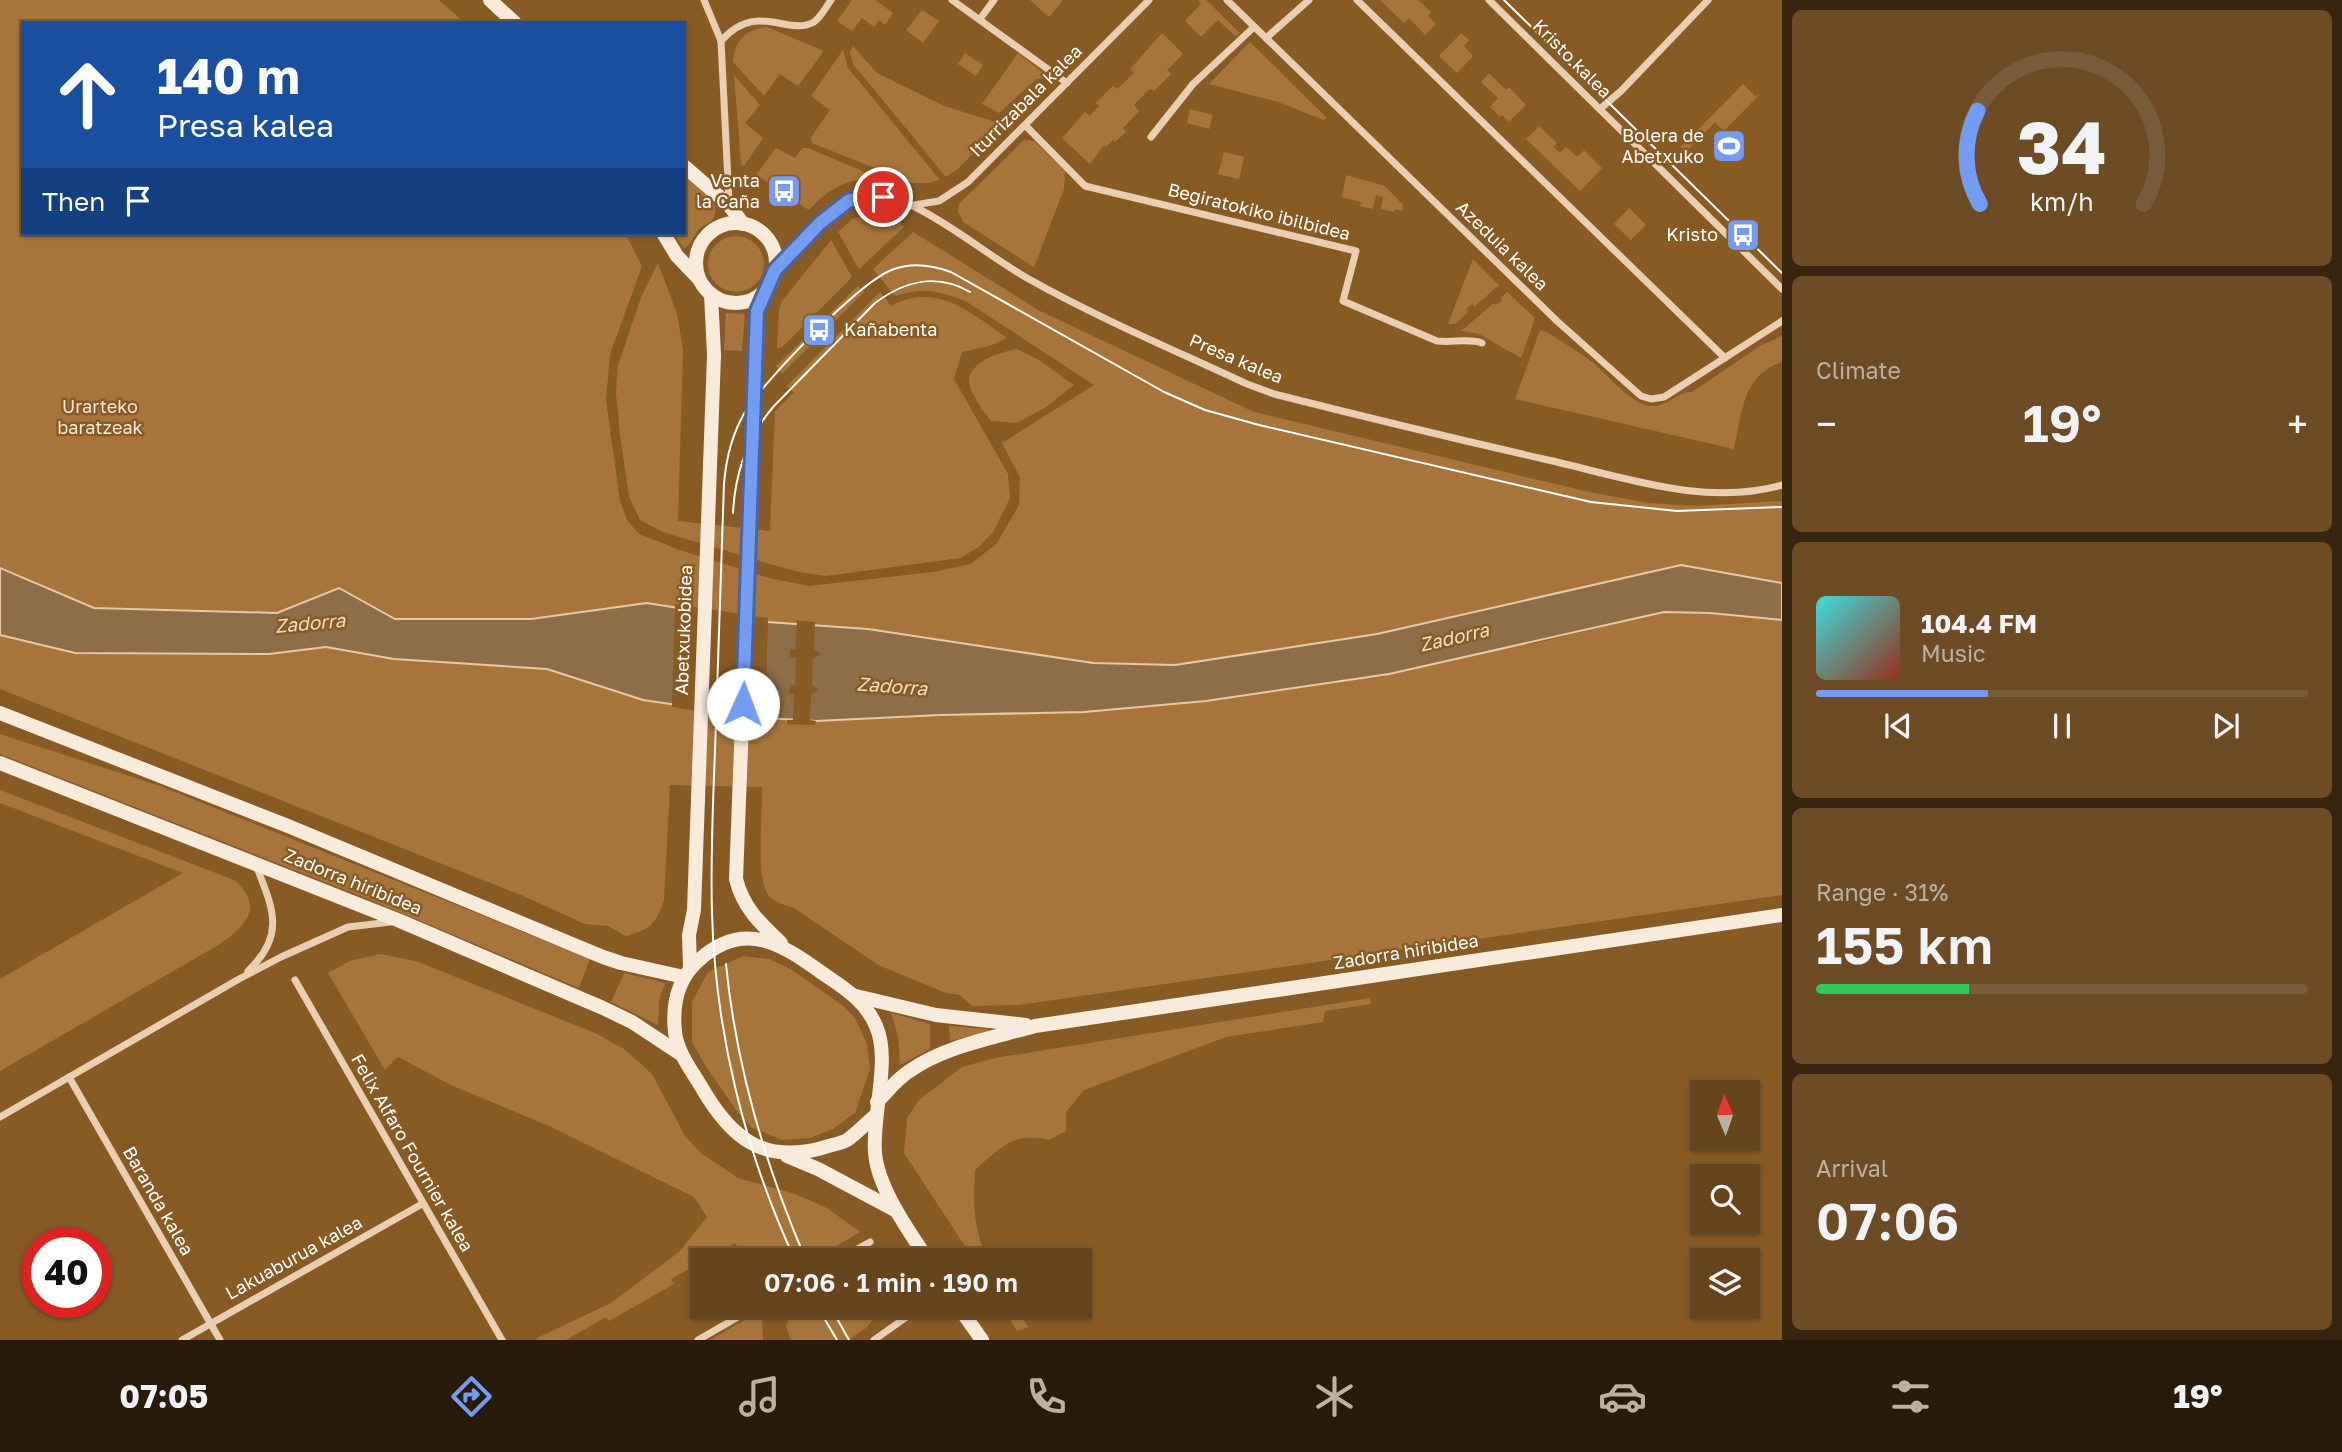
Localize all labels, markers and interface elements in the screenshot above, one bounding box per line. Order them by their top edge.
street label: Kristo kalea [1529,14,1617,102]
street label: Iturrizabala kalea [964,39,1086,161]
text: 140 m [157,46,300,105]
icon: ahead [42,49,133,140]
text: 34 [2017,103,2107,190]
text: Presa kalea [157,106,334,144]
place label: Bolera de Abetxuko [1621,124,1704,167]
sports icon: Bolera de Abetxuko [1710,127,1748,165]
pin [853,167,913,227]
place label: Venta la Caña [696,169,760,212]
bus stop icon: Venta la Caña [765,172,803,210]
icon: arrive [864,178,902,216]
street label: Begiratokiko ibilbidea [1166,178,1353,244]
icon: arrive [119,182,157,220]
text: Then [42,186,105,217]
text: km/h [2030,186,2094,217]
street label: Azeduia kalea [1452,196,1553,295]
bus stop icon: Kristo [1724,216,1762,254]
place label: Kristo [1666,223,1718,245]
bus stop icon: Kañabenta [800,311,838,349]
place label: Kañabenta [844,318,937,340]
street label: Presa kalea [1186,328,1287,388]
text: Climate [1816,356,1901,384]
text: 19° [2023,391,2101,453]
park label: Urarteko baratzeak [57,395,143,438]
text: − [1816,401,1837,446]
text: + [2287,401,2308,446]
street label: Abetxukobidea [670,565,696,695]
water label: Zadorra [274,608,347,637]
text: 104.4 FM [1921,608,2037,639]
water label: Zadorra [1417,617,1492,656]
text: Music [1921,639,1986,667]
position arrow [706,667,780,741]
water label: Zadorra [856,672,929,700]
icon: previous [1879,707,1917,745]
icon: pause [2043,707,2081,745]
icon: next [2207,707,2245,745]
street label: Zadorra hiribidea [281,843,425,919]
text: Range · 31% [1816,878,1948,906]
text: 155 km [1816,913,1993,975]
street label: Zadorra hiribidea [1332,929,1480,973]
street label: Felix Alfaro Fournier kalea [347,1050,479,1255]
north arrow [1690,1080,1760,1150]
map controls [1690,1080,1760,1318]
street label: Baranda kalea [119,1142,199,1259]
text: Arrival [1816,1154,1888,1182]
button: search [1690,1164,1760,1234]
text: 07:06 [1816,1189,1959,1251]
street label: Lakuaburua kalea [221,1210,366,1304]
speed limit sign: 40 [21,1227,112,1318]
button: layers [1690,1248,1760,1318]
text: 07:06 · 1 min · 190 m [764,1267,1018,1298]
icon: directions [447,1372,496,1421]
icon: music [735,1372,784,1421]
icon: phone [1022,1372,1071,1421]
icon: climate [1310,1372,1359,1421]
icon: car [1598,1372,1647,1421]
icon: filters [1886,1372,1935,1421]
text: 07:05 [119,1377,208,1415]
text: 19° [2173,1377,2223,1415]

